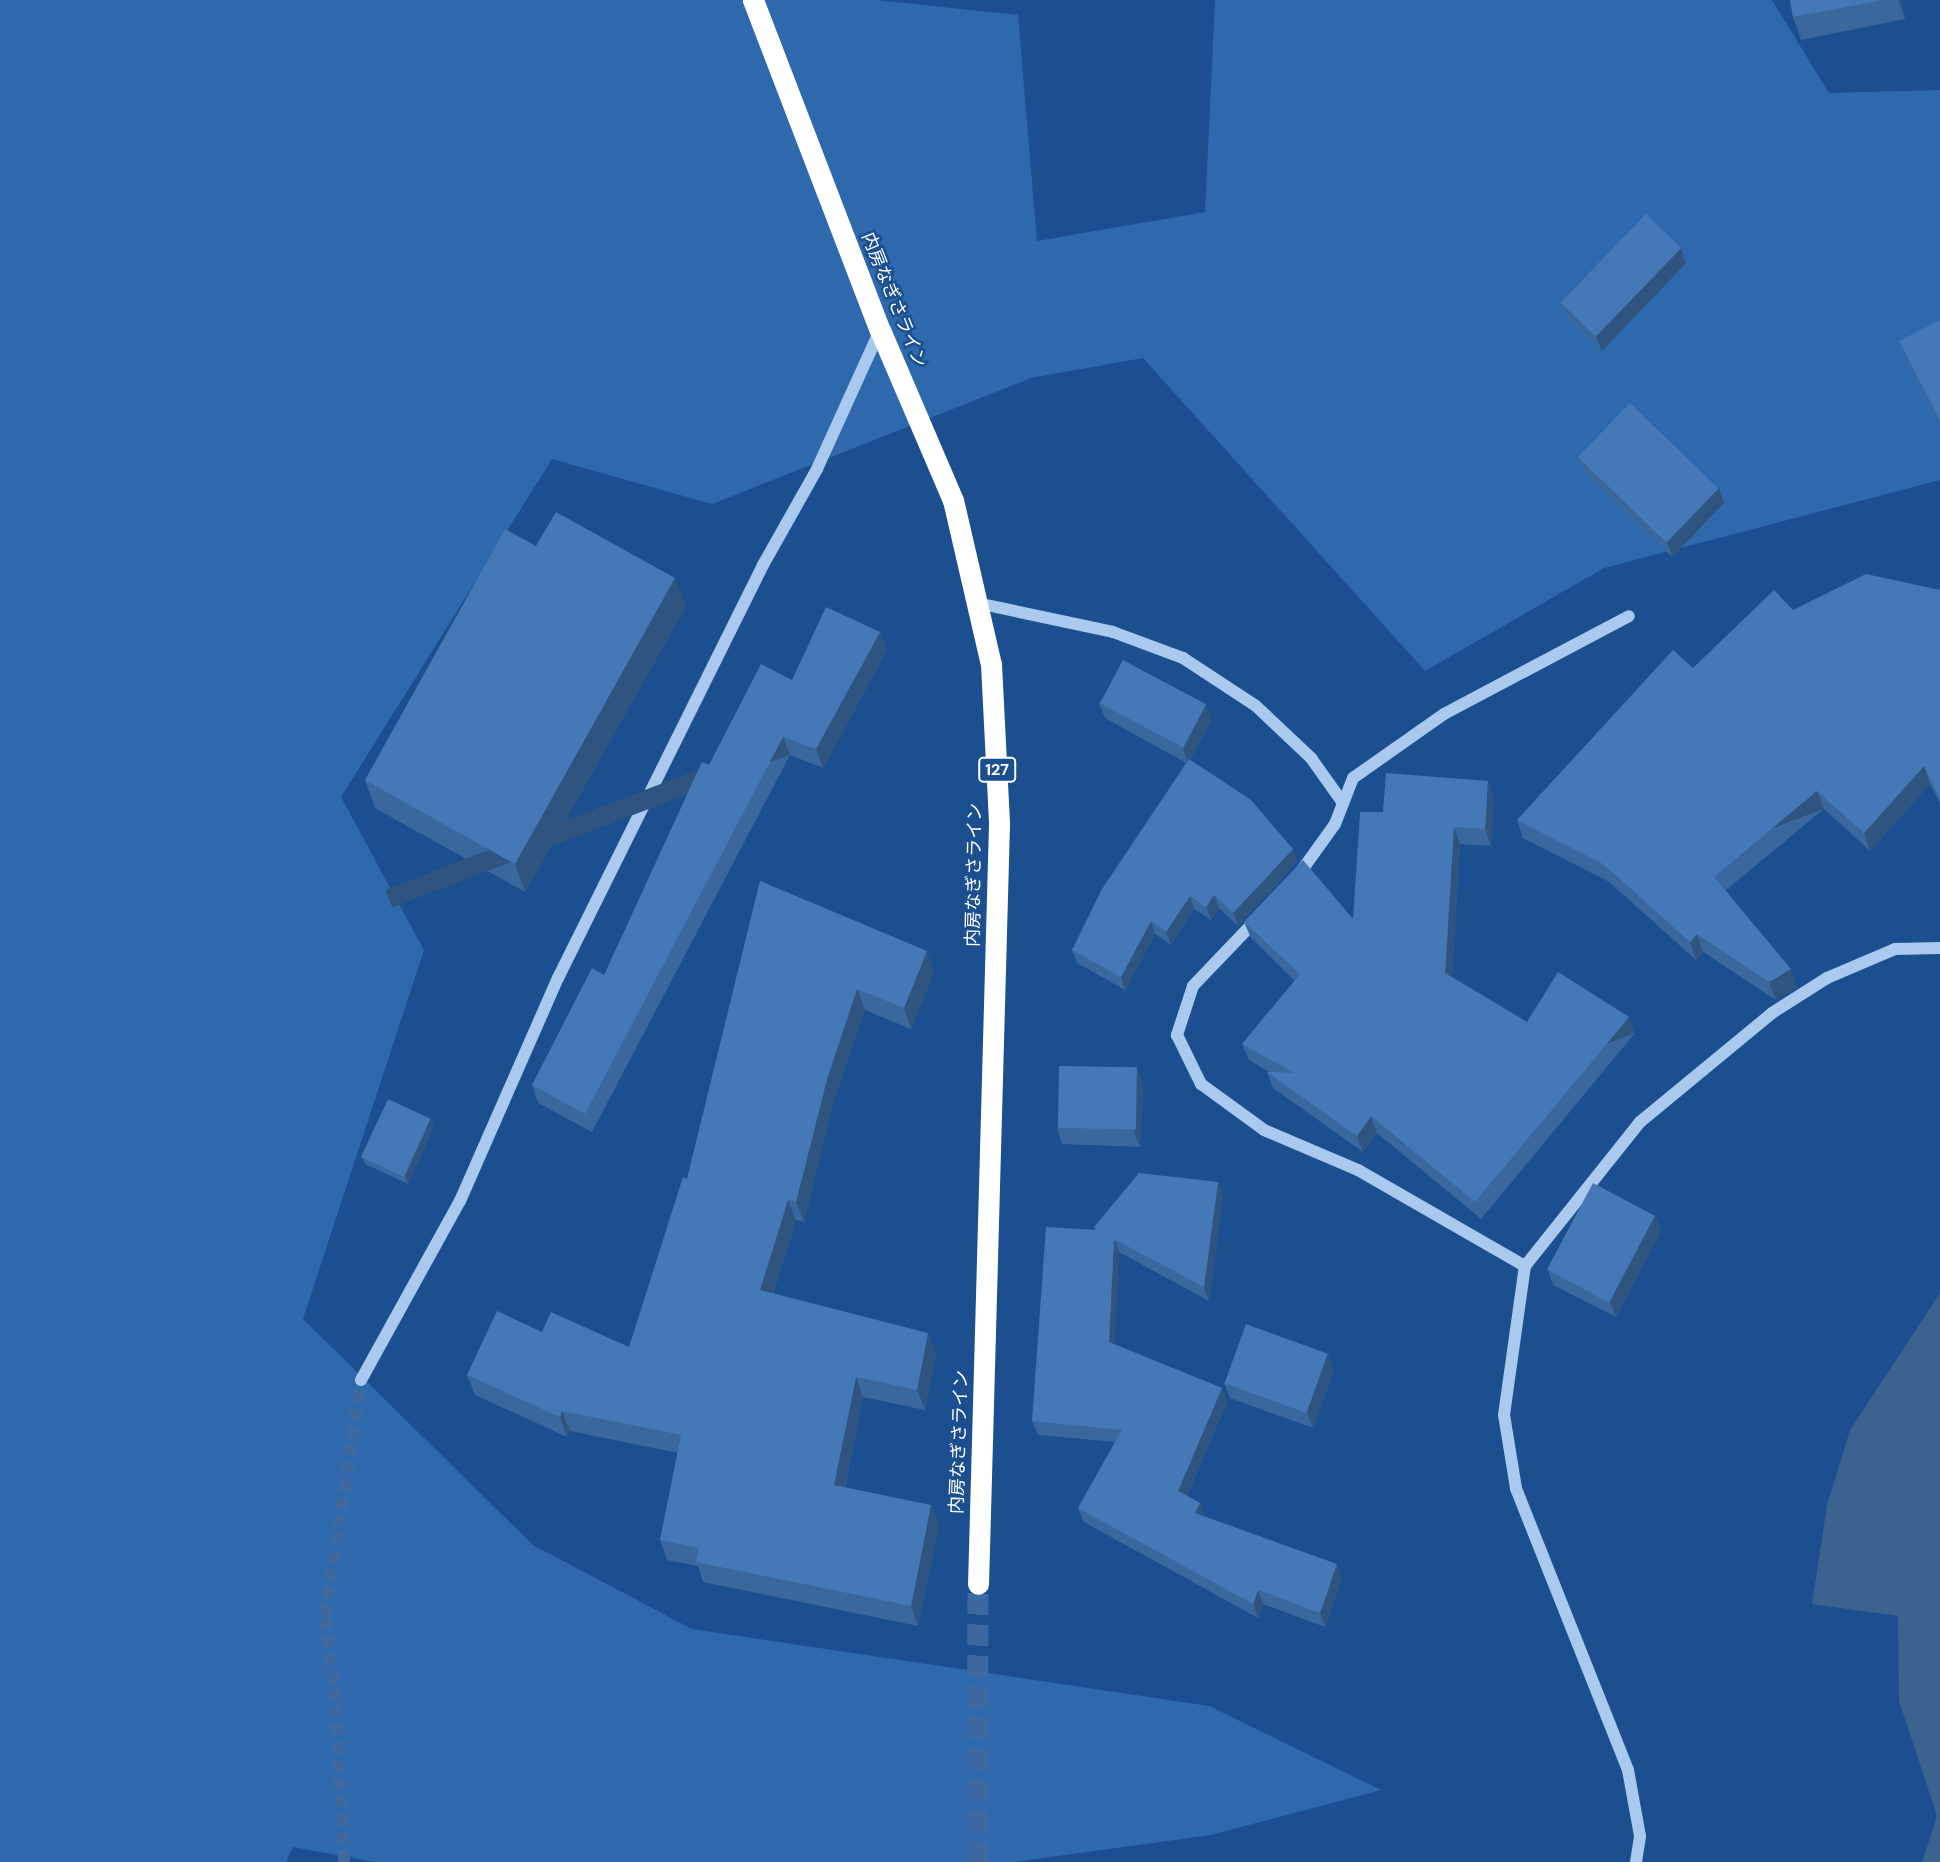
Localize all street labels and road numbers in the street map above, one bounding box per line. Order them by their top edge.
street label: 内房なぎさライン [857,229,931,371]
road number: 127 [978,758,1016,782]
street label: 内房なぎさライン [962,803,986,947]
street label: 内房なぎさライン [946,1370,972,1514]

